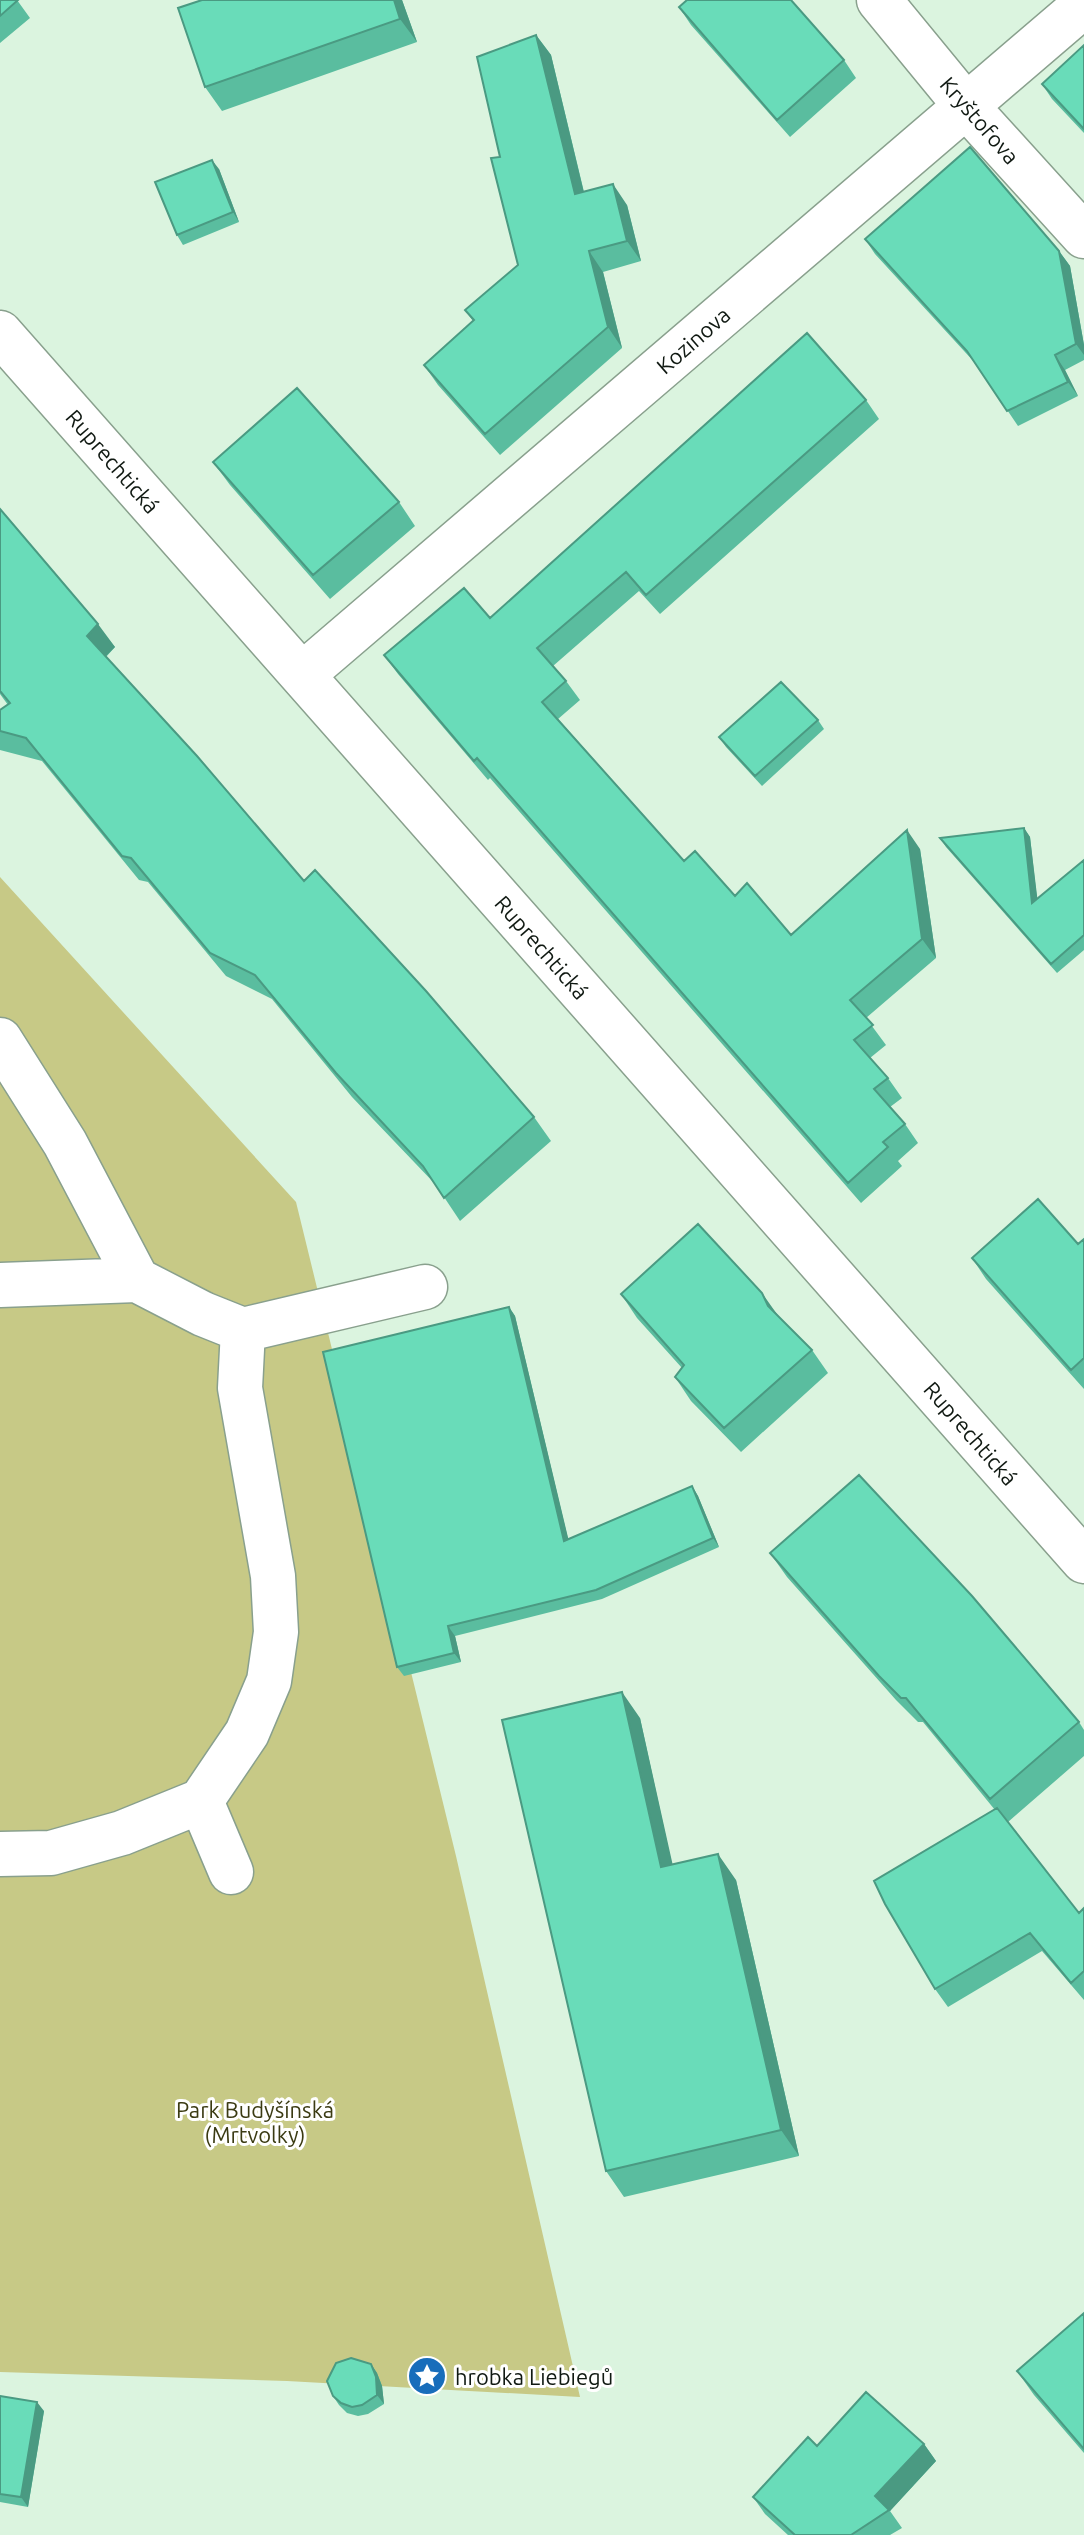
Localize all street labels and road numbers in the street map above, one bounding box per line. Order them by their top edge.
street label: Kryštofova [935,71,1025,169]
street label: Kozinova [651,301,735,379]
street label: Ruprechtická [61,404,165,518]
street label: Ruprechtická [490,890,594,1004]
street label: Ruprechtická [919,1376,1023,1490]

